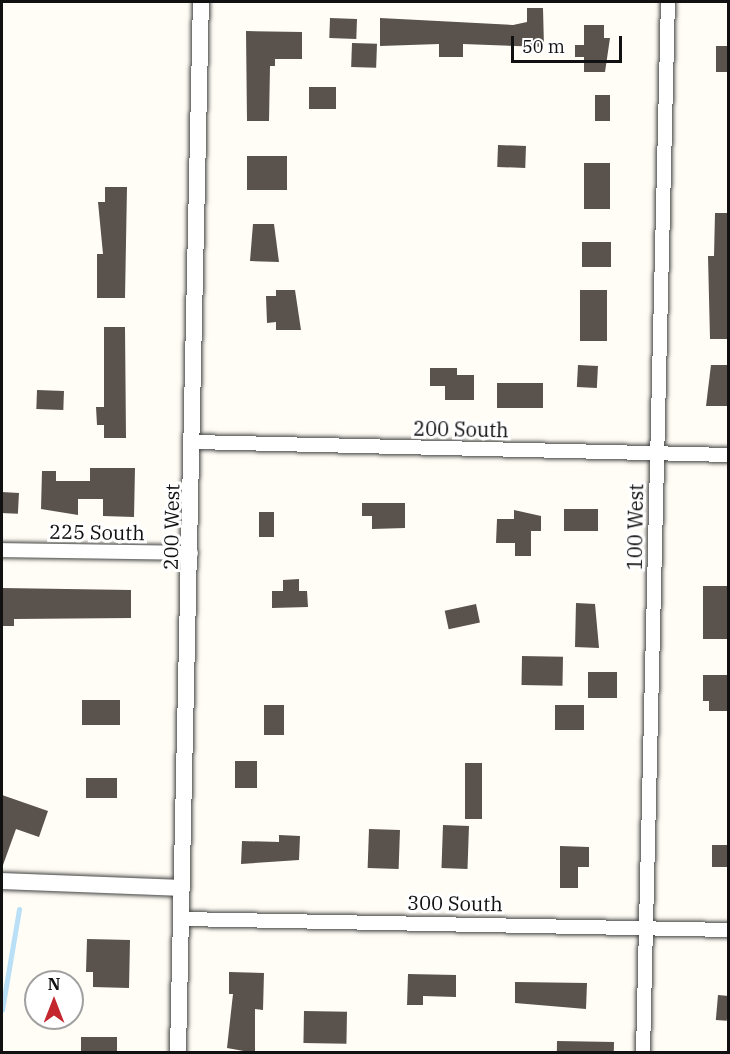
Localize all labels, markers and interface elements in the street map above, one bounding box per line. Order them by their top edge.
scale bar [514,24,625,62]
text: 50 m [522,35,565,58]
street label: 200 South [413,416,509,442]
street label: 200 West [158,484,184,570]
street label: 100 West [622,484,648,570]
street label: 225 South [49,519,145,545]
street label: 300 South [407,890,503,916]
north arrow [24,970,84,1030]
text: N [48,974,60,994]

